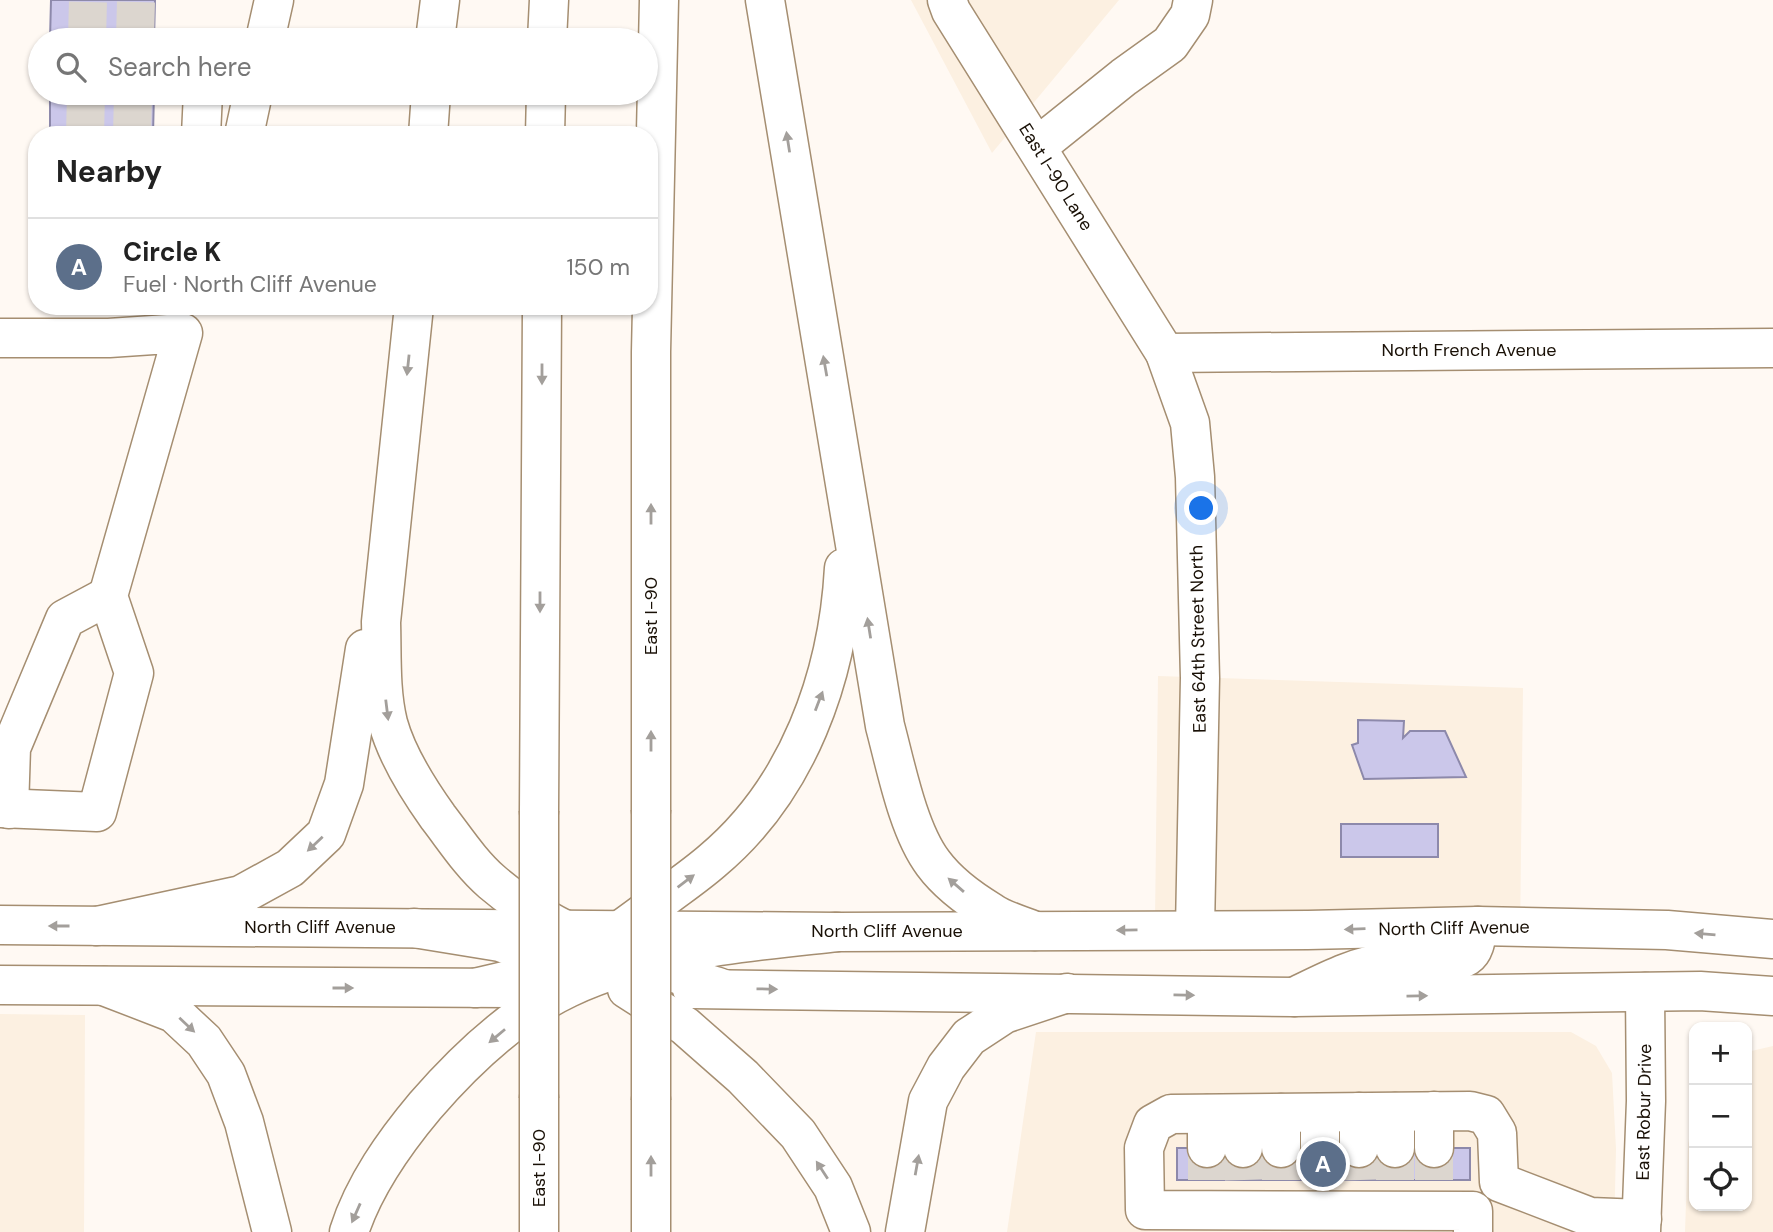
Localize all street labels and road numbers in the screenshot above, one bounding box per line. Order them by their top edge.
street label: East I-90 Lane [1013,119,1099,235]
street label: North French Avenue [1381,338,1557,362]
street label: East 64th Street North [1184,545,1212,733]
street label: East I-90 [639,577,663,655]
street label: North Cliff Avenue [244,915,396,939]
street label: North Cliff Avenue [1378,915,1530,941]
street label: North Cliff Avenue [811,919,963,943]
street label: East Robur Drive [1631,1043,1657,1181]
street label: East I-90 [527,1129,551,1207]

